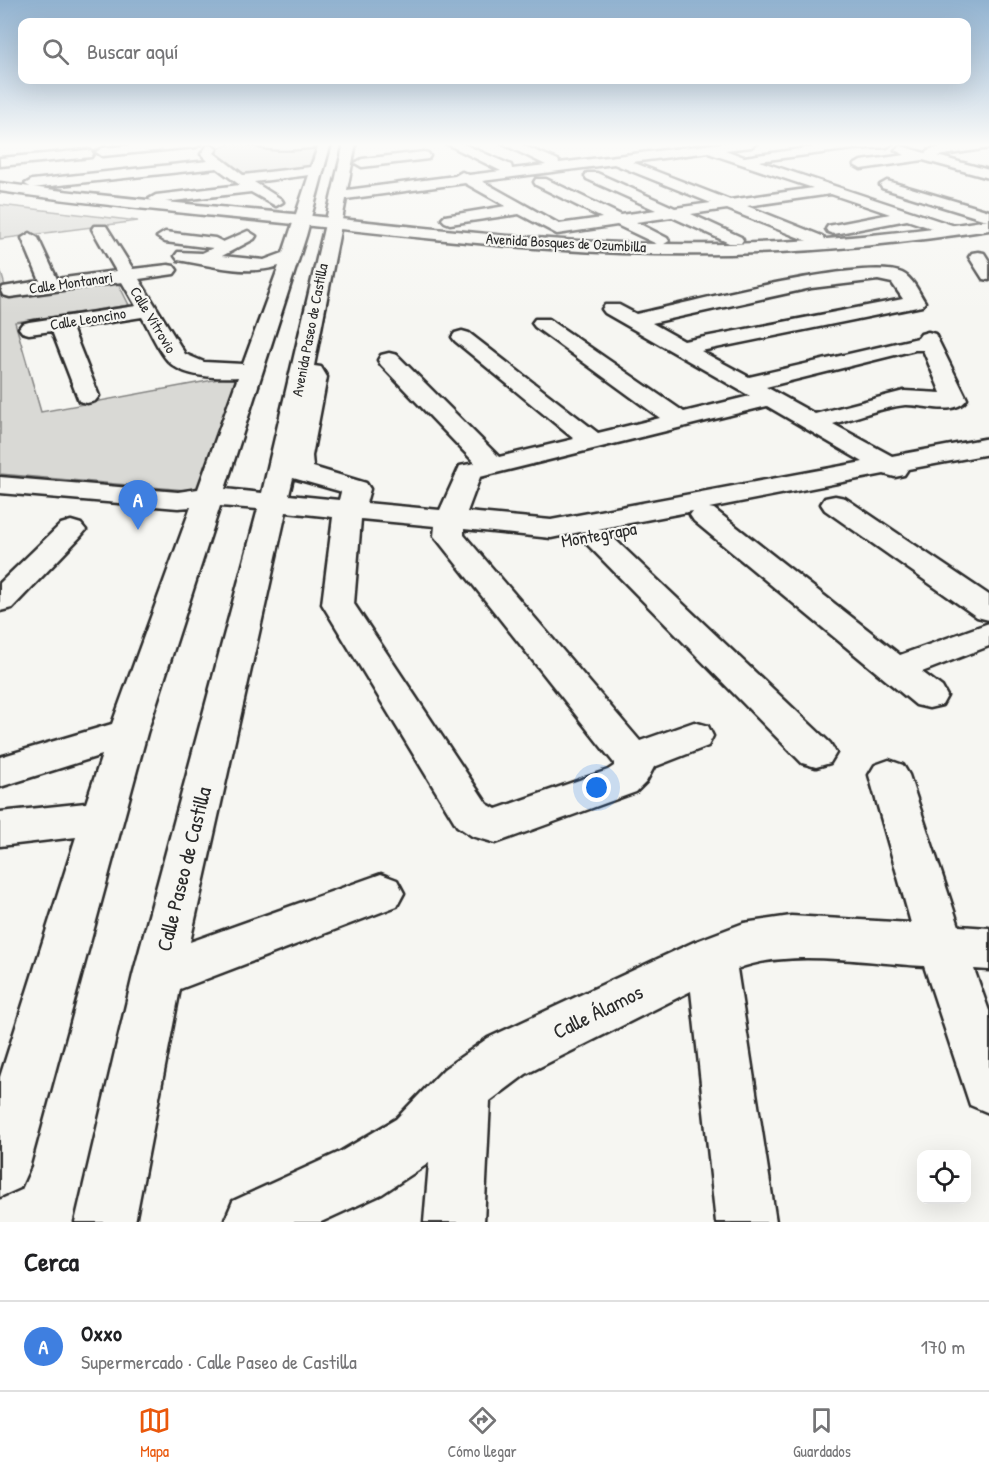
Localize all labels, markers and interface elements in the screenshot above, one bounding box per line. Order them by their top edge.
search box [18,18,971,84]
icon: search [39,35,72,68]
text: Buscar aquí [87,36,179,66]
street label: Avenida Bosques de Ozumbilla [485,228,647,257]
street label: Avenida Paseo de Castilla [286,262,333,398]
street label: Calle Montanari [28,266,114,299]
street label: Calle Vitrovio [125,283,182,357]
street label: Calle Leoncino [49,302,127,335]
pin: A [118,480,158,530]
street label: Montegrapa [559,516,639,553]
your location [582,773,611,802]
street label: Calle Paseo de Castilla [149,784,218,954]
street label: Calle Álamos [548,977,648,1046]
map controls [917,1150,971,1204]
button: locate [917,1150,971,1204]
text: Cerca [24,1244,79,1279]
text: Oxxo [81,1318,122,1348]
text: A [39,1333,48,1360]
text: 170 m [921,1333,965,1360]
text: Supermercado · Calle Paseo de Castilla [81,1348,357,1375]
tab: Mapa [138,1404,171,1462]
tab: Cómo llegar [448,1404,517,1462]
tab: Guardados [793,1404,851,1462]

